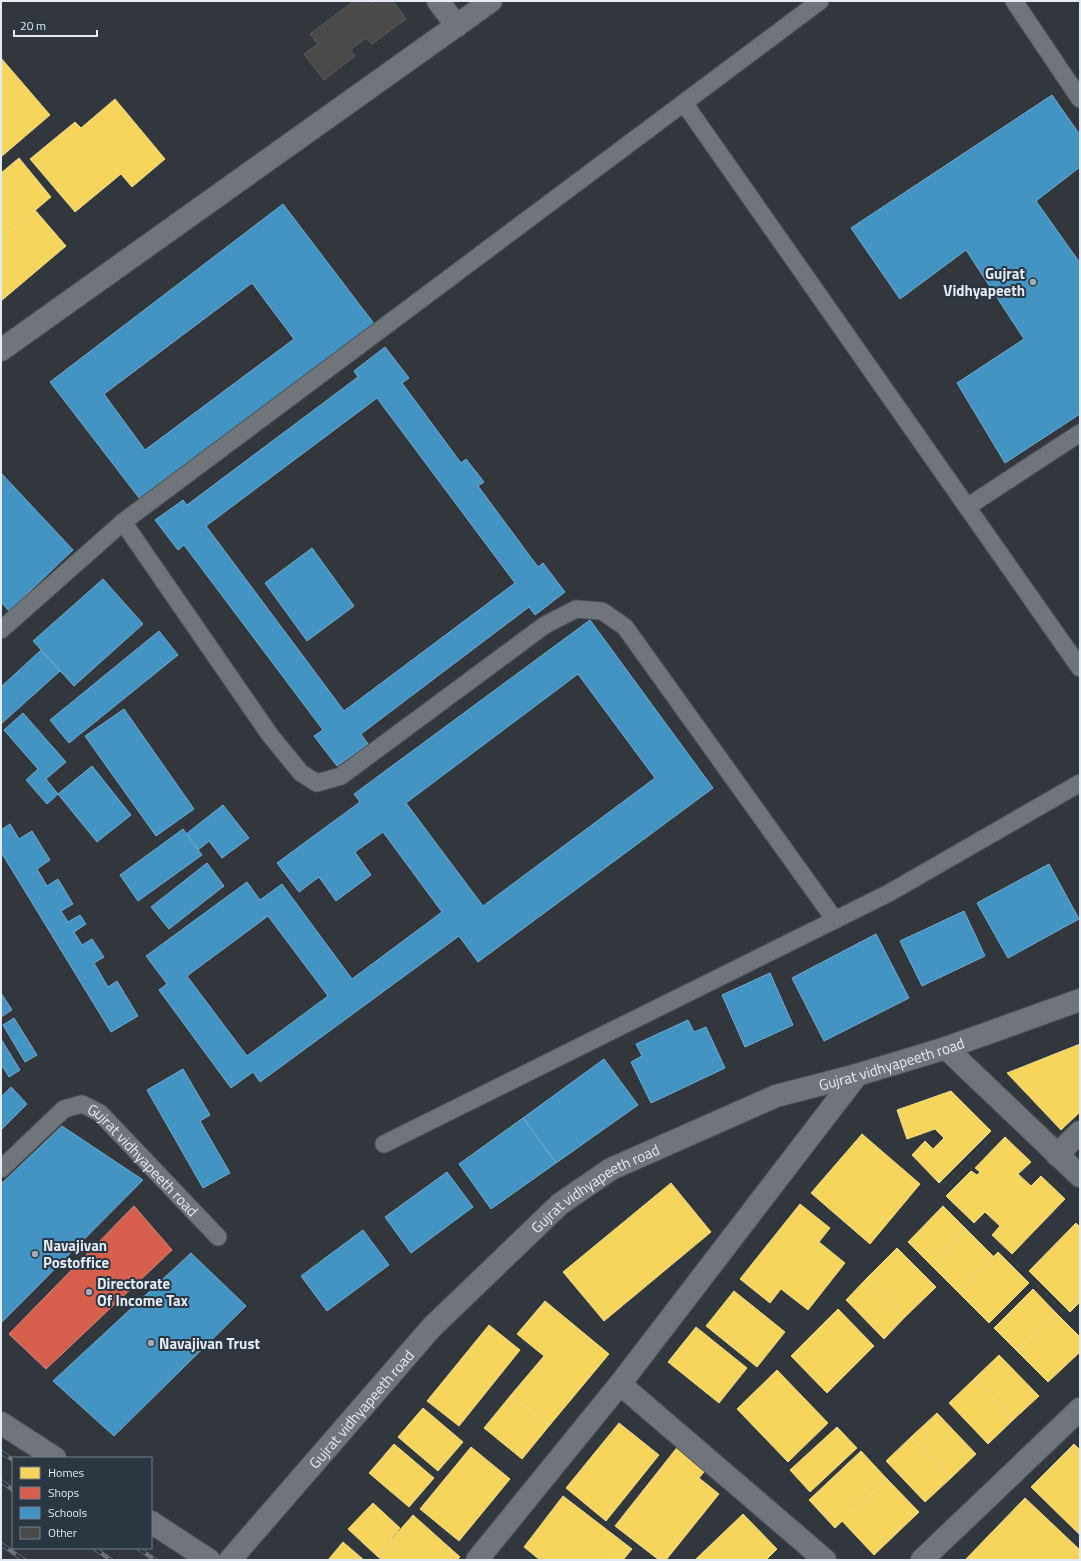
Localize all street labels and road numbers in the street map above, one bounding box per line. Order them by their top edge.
street label: Gujrat vidhyapeeth road [816,1031,967,1096]
street label: Gujrat vidhyapeeth road [84,1097,204,1221]
street label: Gujrat vidhyapeeth road [525,1138,663,1238]
street label: Gujrat vidhyapeeth road [303,1344,419,1473]

